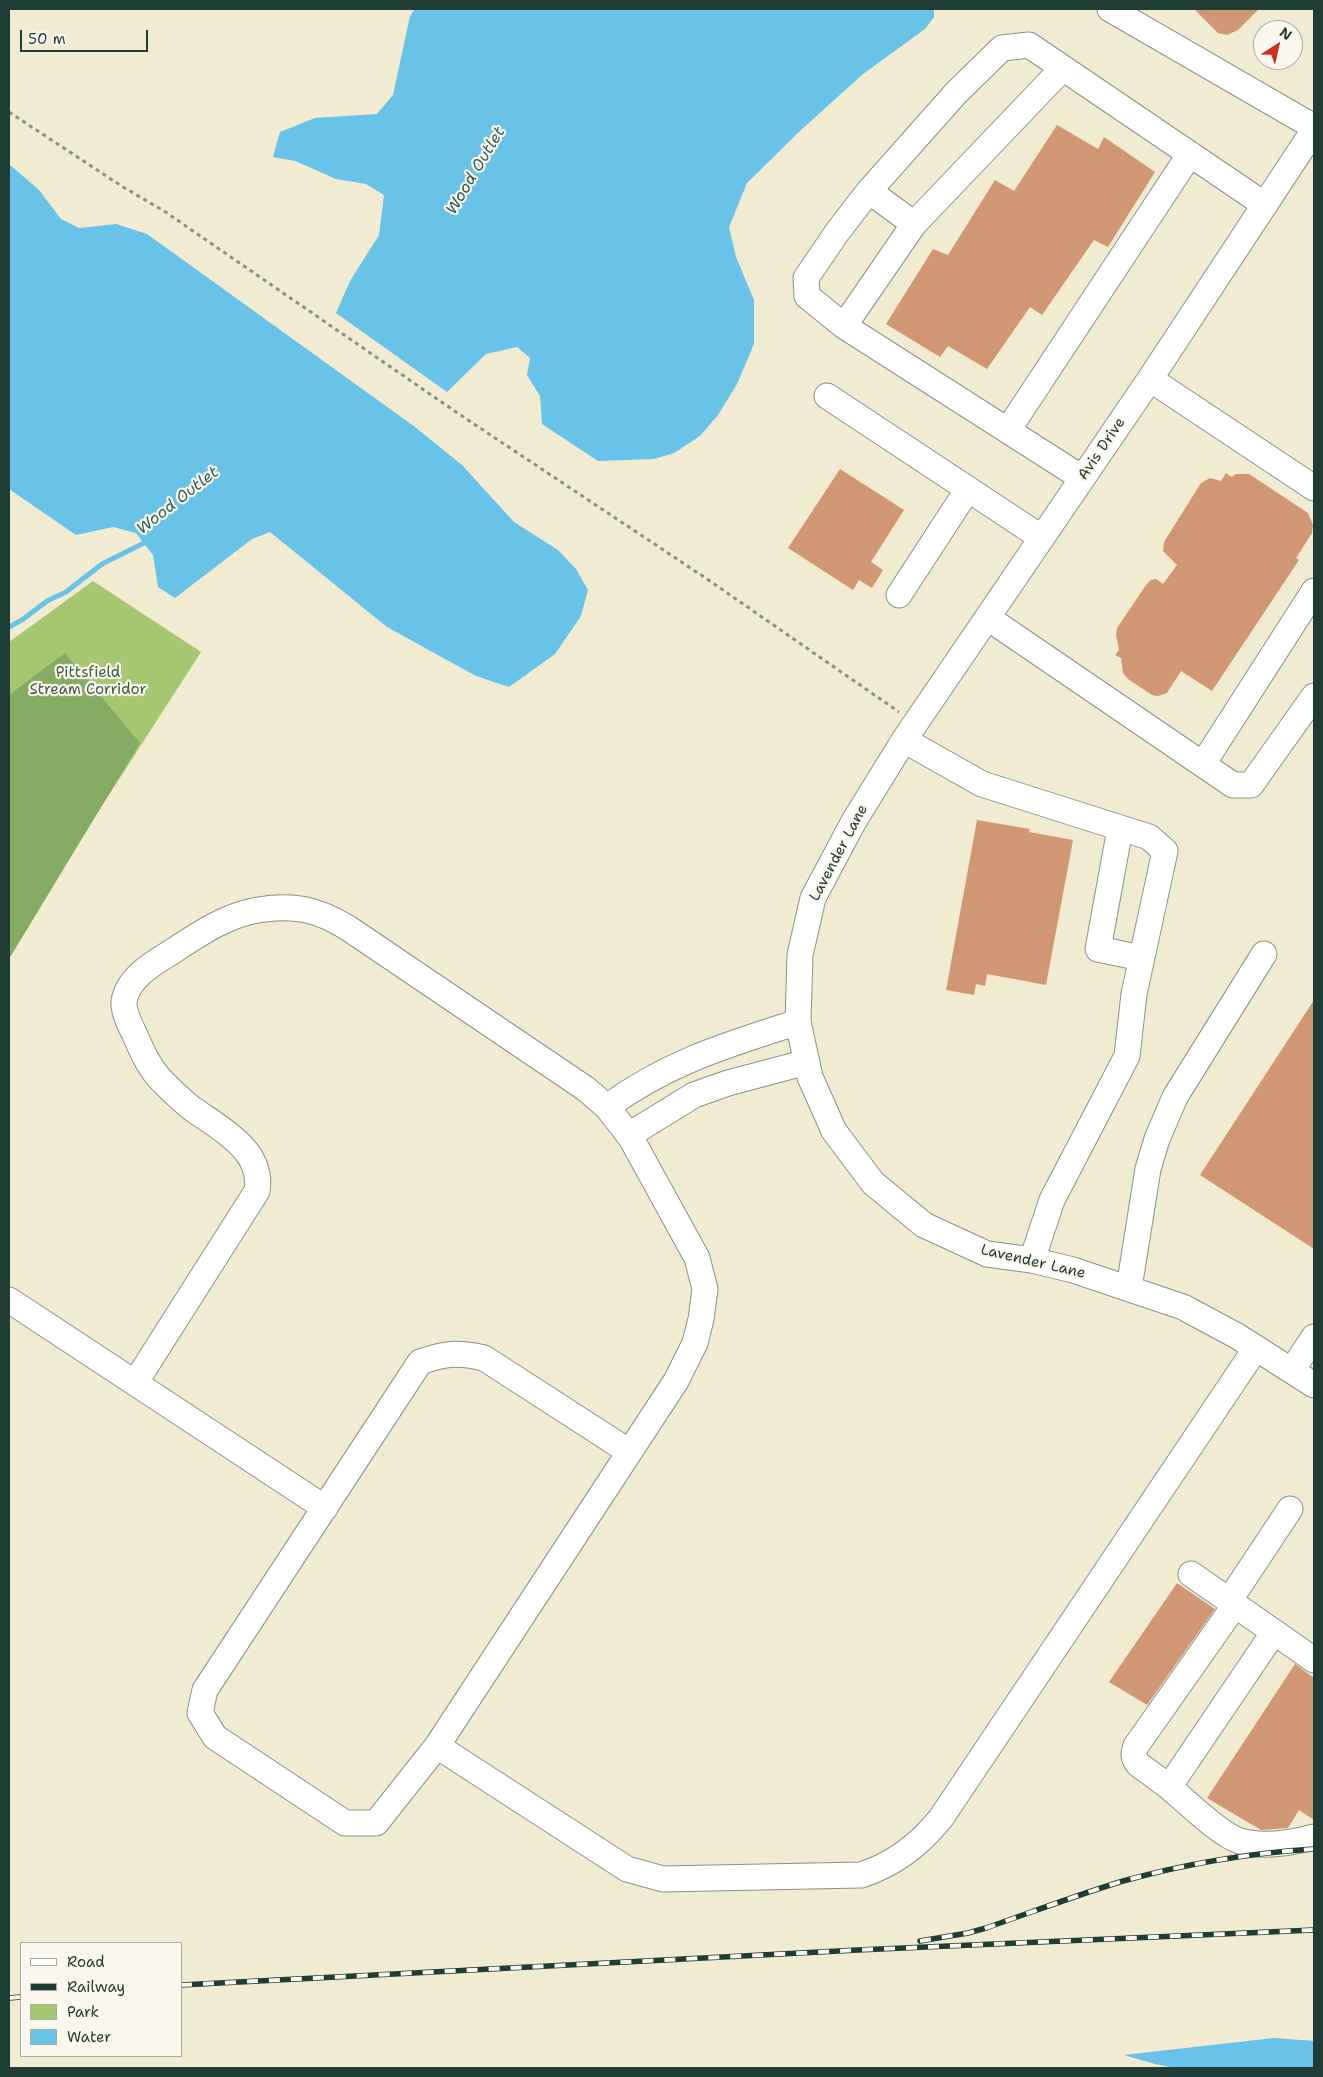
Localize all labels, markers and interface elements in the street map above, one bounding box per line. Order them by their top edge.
scale bar [22,20,150,52]
north arrow [1253,20,1303,70]
text: N [1276,23,1296,44]
text: 50 m [28,29,66,49]
water label: Wood Outlet [442,124,510,218]
street label: Avis Drive [1074,414,1130,484]
water label: Wood Outlet [133,463,223,539]
park label: Pittsfield Stream Corridor [30,664,146,699]
street label: Lavender Lane [806,802,872,904]
street label: Lavender Lane [979,1241,1087,1283]
legend [20,1942,182,2057]
text: Road [67,1952,105,1972]
text: Railway [67,1977,125,1997]
text: Park [67,2002,99,2022]
text: Water [67,2027,111,2047]

